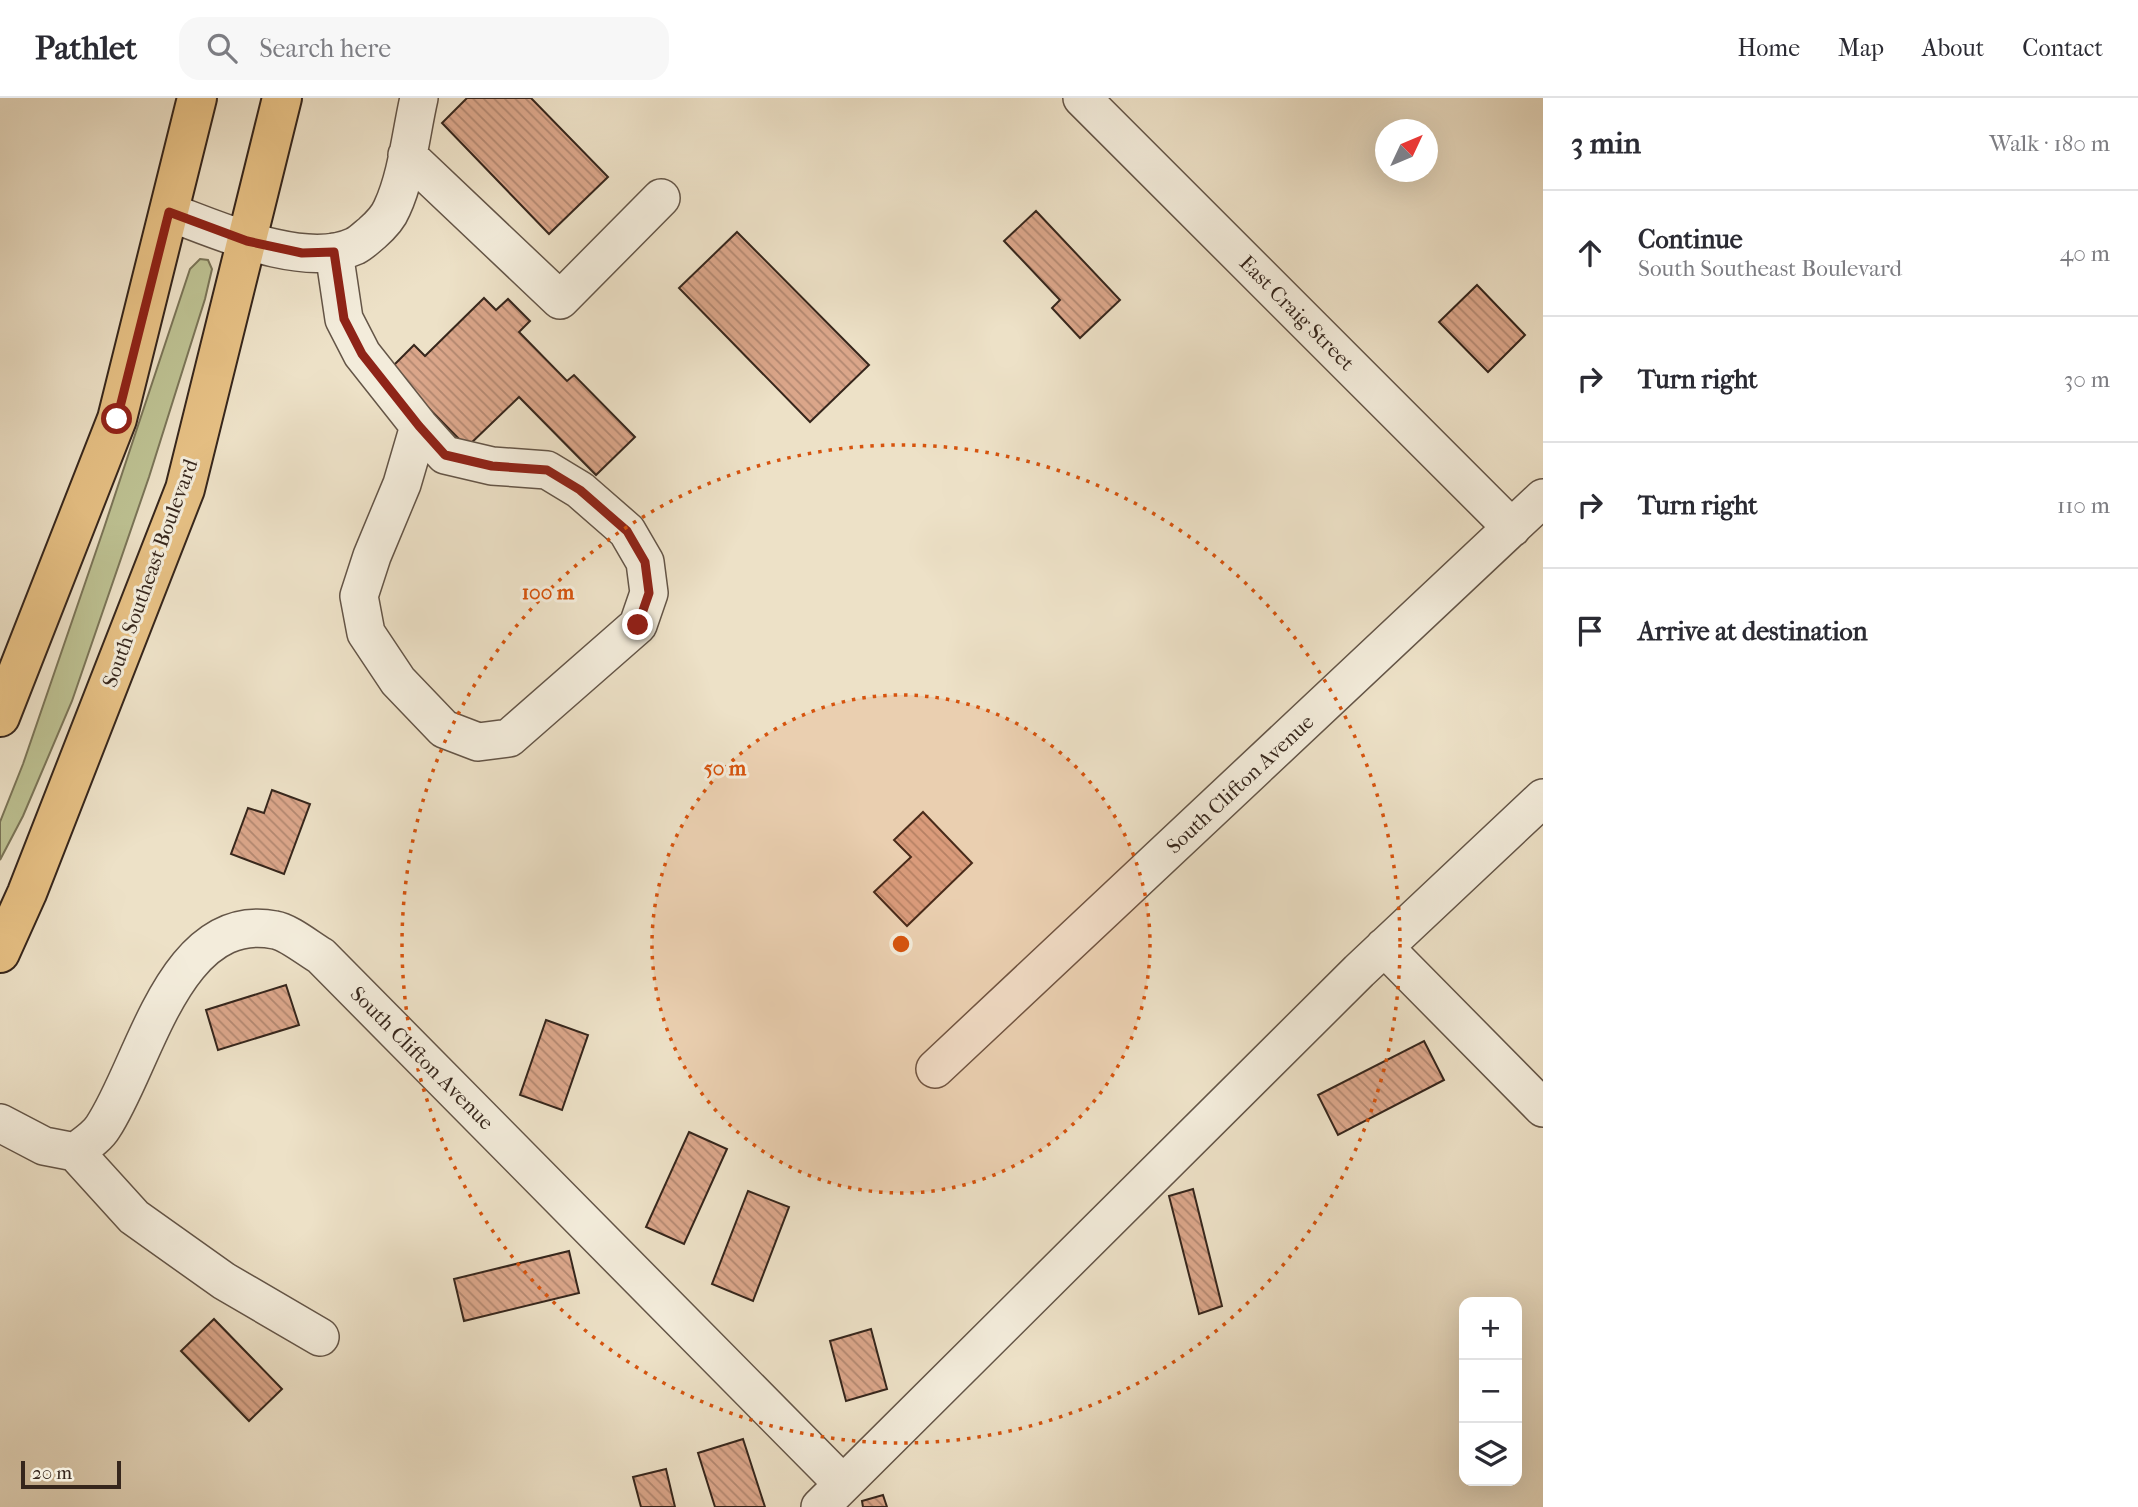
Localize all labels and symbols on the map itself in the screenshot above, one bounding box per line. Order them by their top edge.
north arrow [1375,119,1438,182]
street label: East Craig Street [1235,251,1360,376]
route start [101,403,132,434]
street label: South Southeast Boulevard [98,455,203,690]
text: 100 m [522,580,575,604]
route end [622,609,653,640]
street label: South Clifton Avenue [1161,710,1319,858]
text: 50 m [704,756,747,780]
centre of rings [889,932,913,956]
street label: South Clifton Avenue [345,981,499,1135]
scale bar [21,1458,121,1490]

